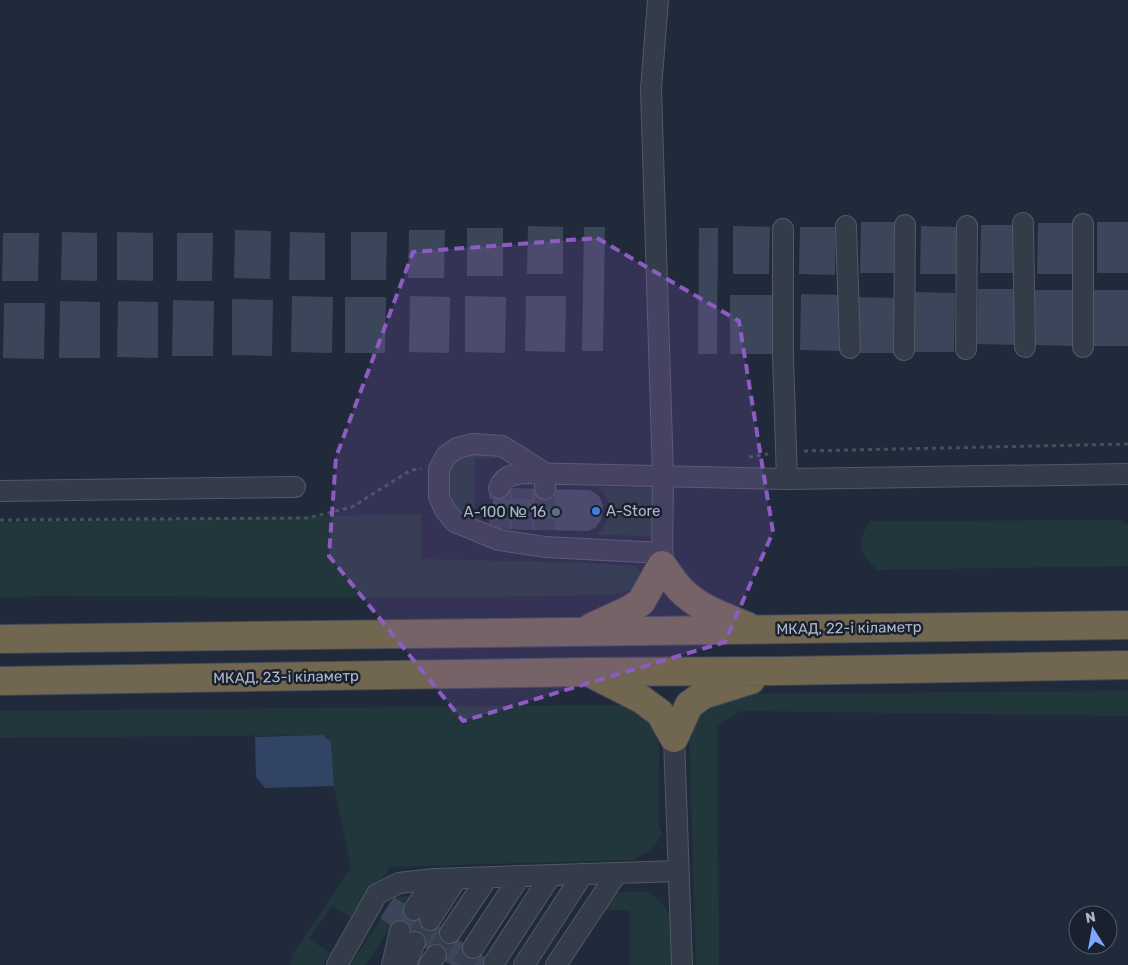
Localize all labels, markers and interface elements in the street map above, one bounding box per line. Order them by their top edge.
place label: A-Store [606,502,660,520]
place label: А-100 № 16 [464,503,546,521]
marker: A-Store [590,505,602,517]
marker: А-100 № 16 [550,506,562,518]
street label: МКАД, 22-і кіламетр [776,618,922,638]
street label: МКАД, 23-і кіламетр [213,667,359,687]
north arrow [1068,905,1118,955]
text: N [1084,908,1097,927]

